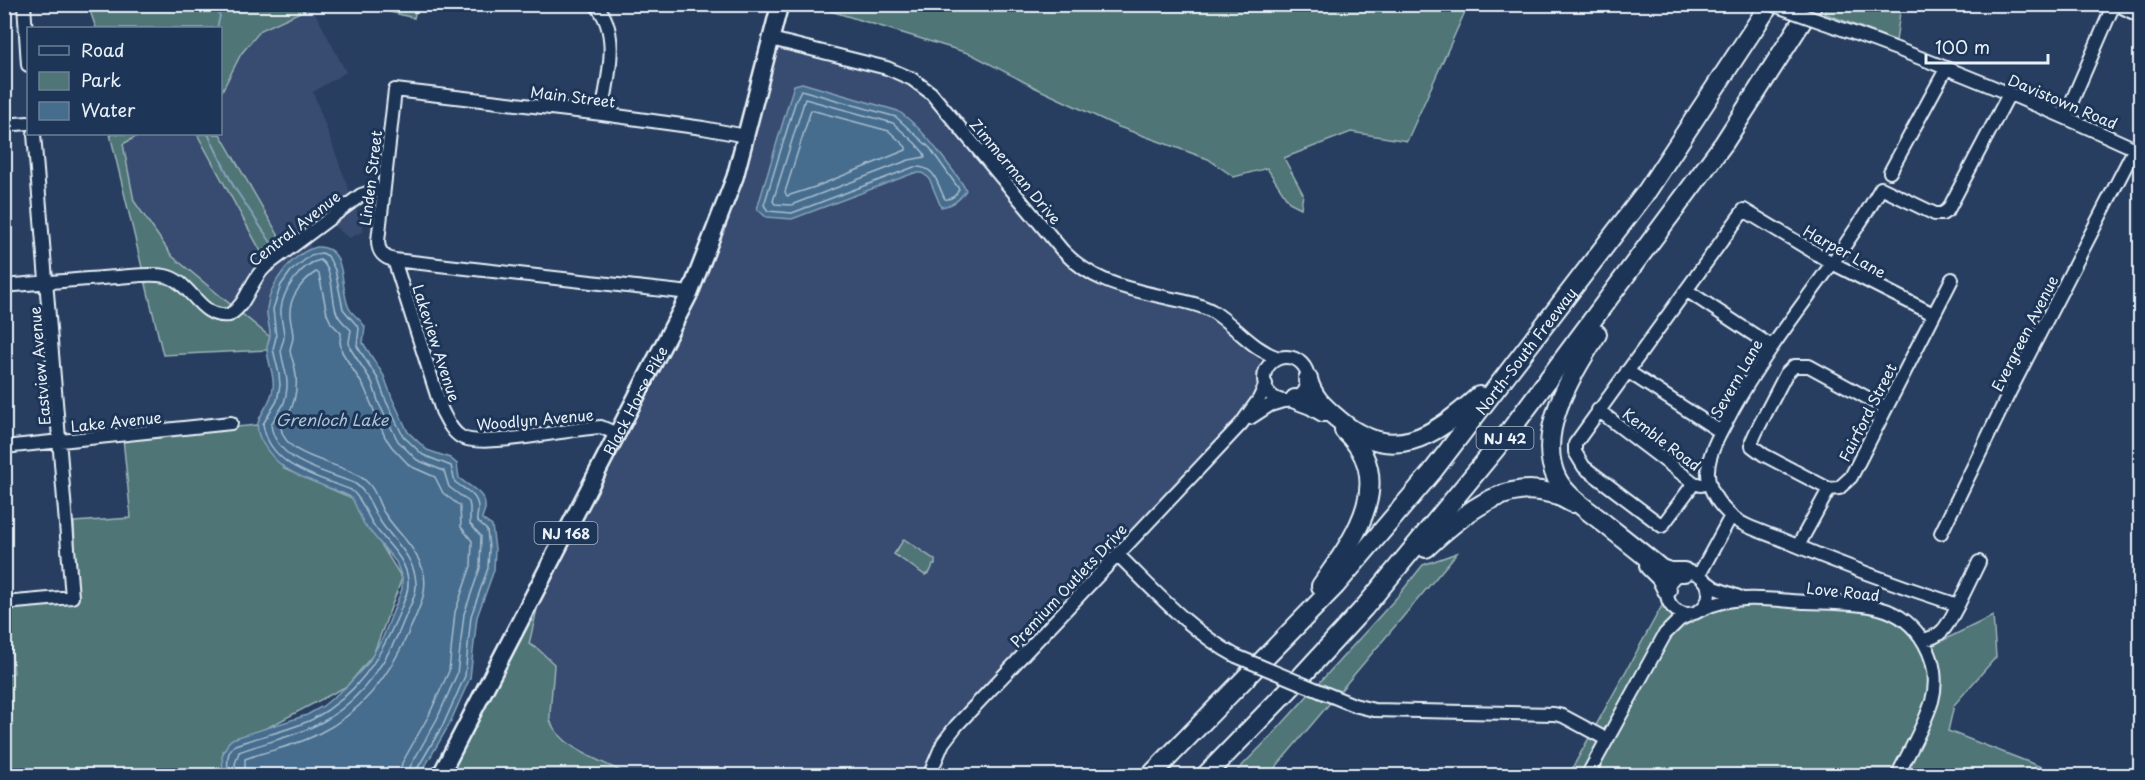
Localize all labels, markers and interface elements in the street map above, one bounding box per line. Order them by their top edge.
legend [27,27,222,135]
scale bar [1926,27,2048,65]
text: 100 m [1935,33,1990,60]
text: Road [81,36,125,63]
text: Park [81,66,121,93]
street label: Davistown Road [2005,68,2121,134]
street label: Main Street [529,79,617,113]
text: Water [81,96,136,123]
street label: Zimmerman Drive [965,113,1067,229]
street label: Linden Street [353,129,387,227]
street label: Central Avenue [243,185,345,271]
street label: Harper Lane [1799,219,1891,283]
street label: Evergreen Avenue [1985,271,2063,395]
street label: Lakeview Avenue [407,281,467,405]
street label: North-South Freeway [1469,282,1581,419]
street label: Eastview Avenue [22,306,56,426]
street label: Severn Lane [1704,334,1768,422]
street label: Black Horse Pike [596,341,672,459]
street label: Fairford Street [1832,359,1902,465]
street label: Woodlyn Avenue [475,402,595,436]
street label: Kemble Road [1618,402,1706,476]
street label: Lake Avenue [69,405,163,437]
water label: Grenloch Lake [276,407,390,431]
road number: NJ 42 [1476,427,1534,449]
street label: Premium Outlets Drive [1004,518,1132,652]
road number: NJ 168 [534,522,598,544]
street label: Love Road [1805,576,1881,606]

